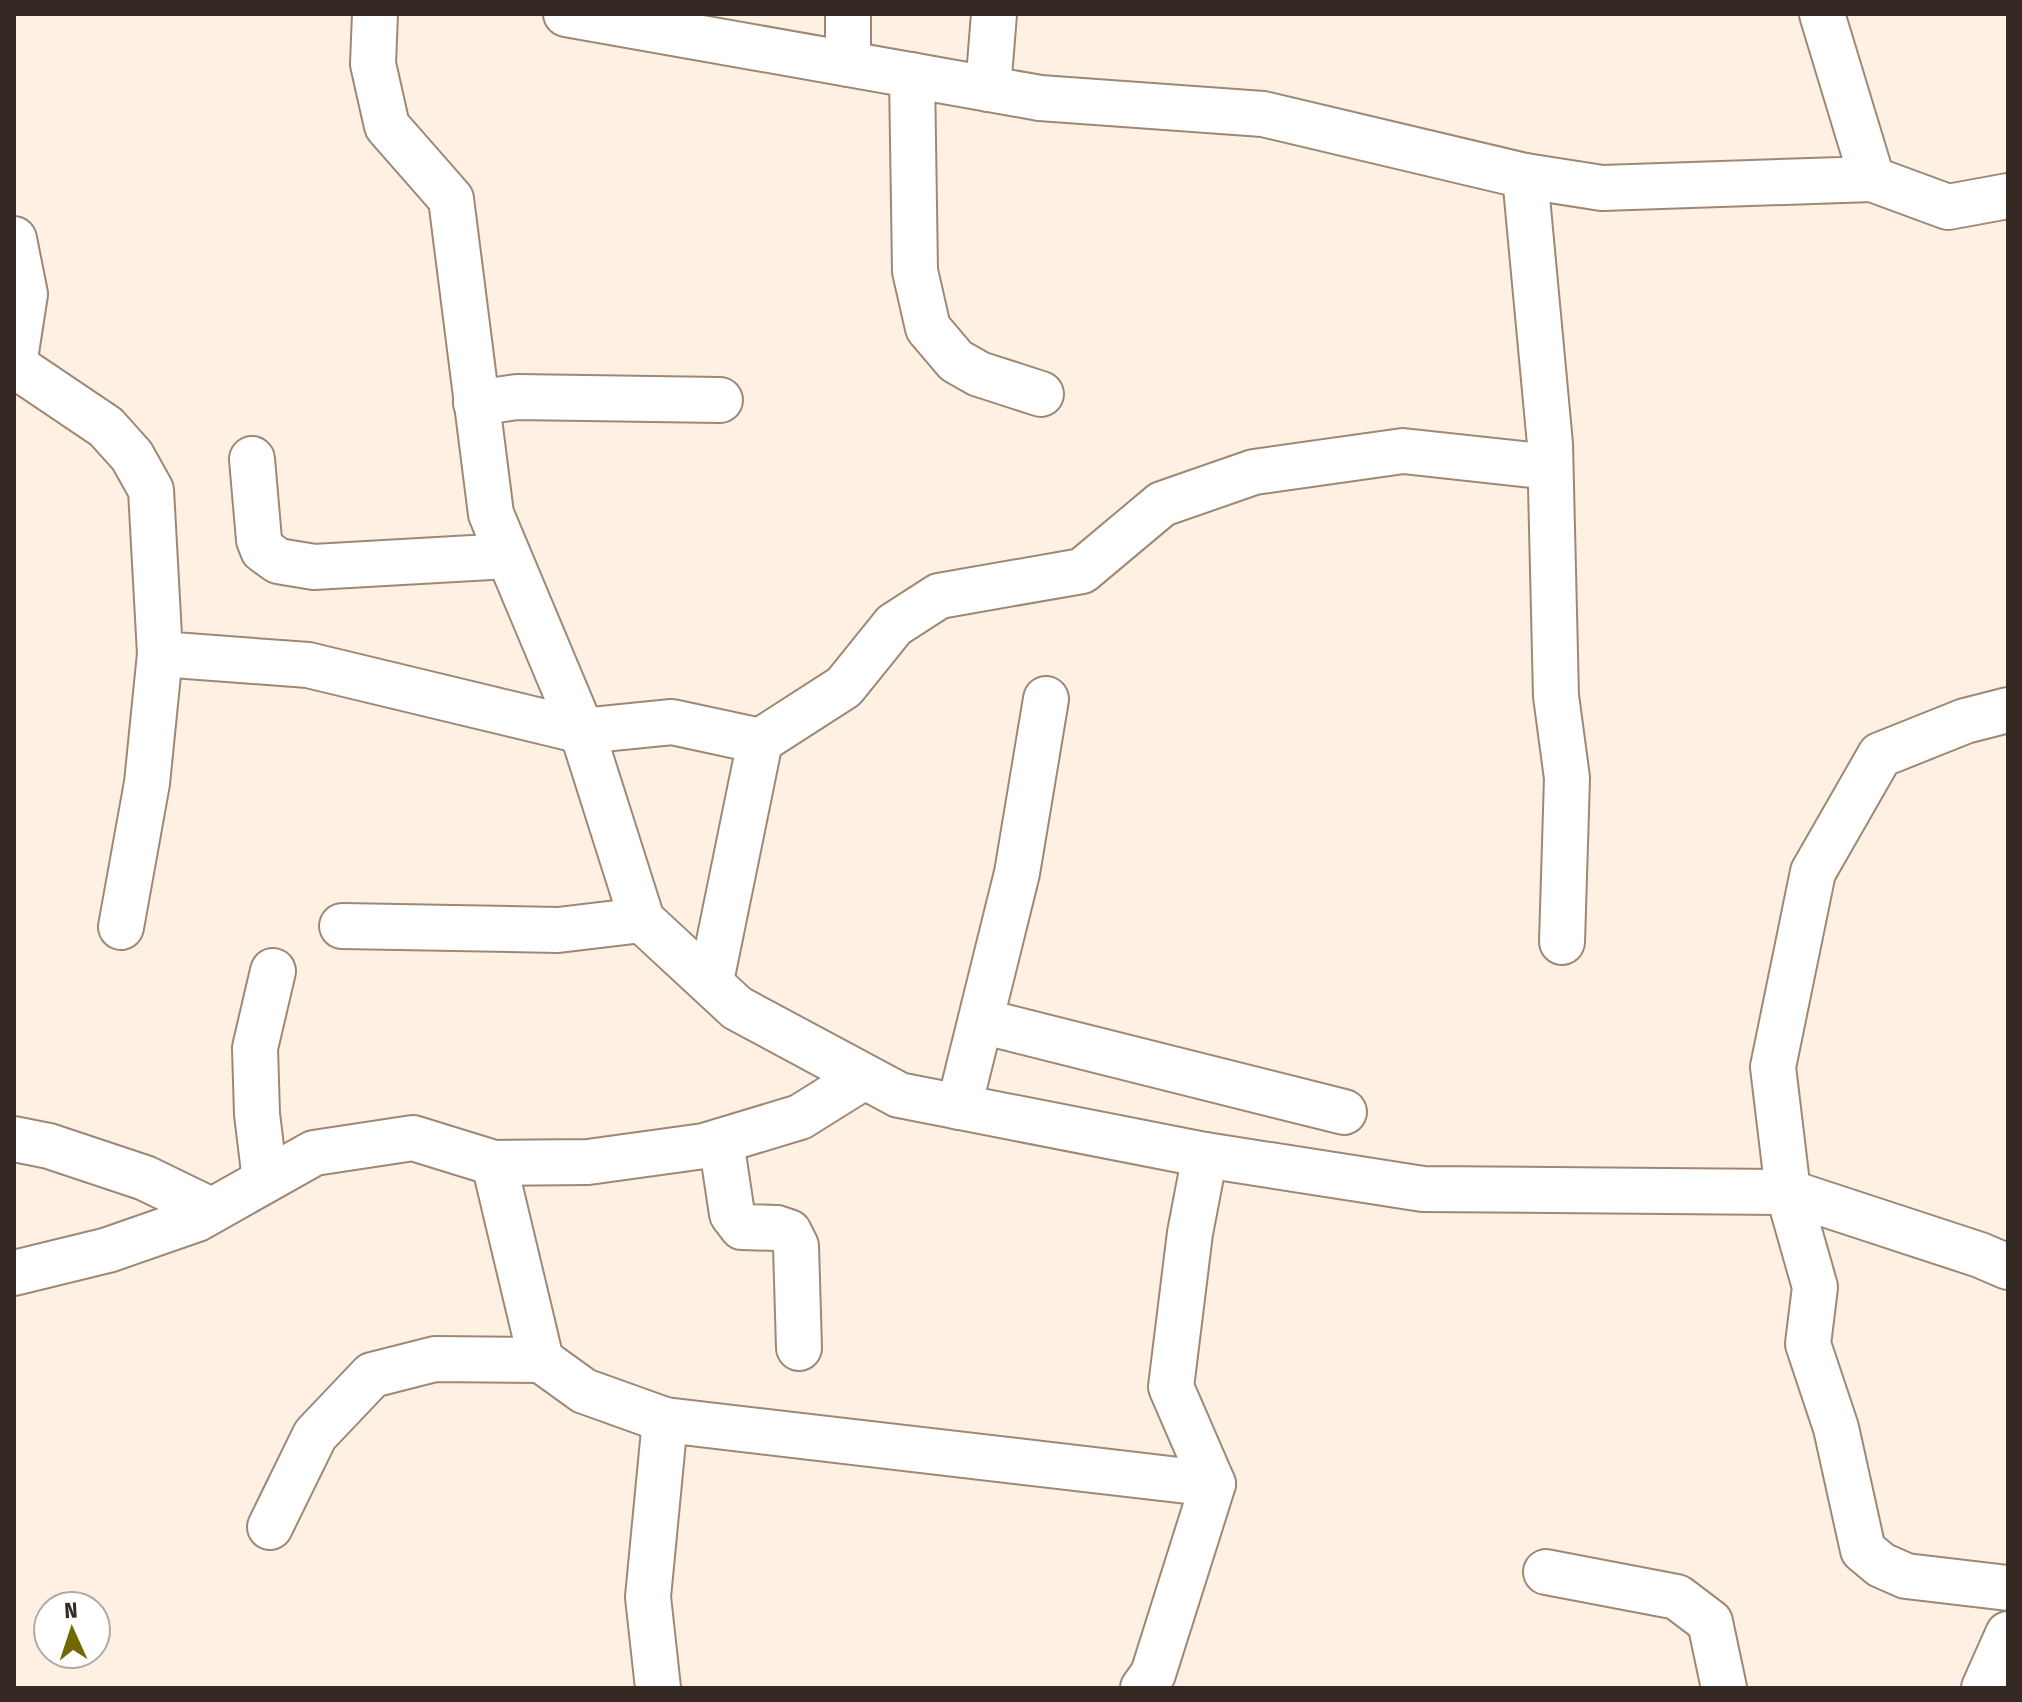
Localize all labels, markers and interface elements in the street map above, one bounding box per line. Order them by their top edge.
north arrow [32,1590,112,1670]
text: N [64,1597,78,1624]

